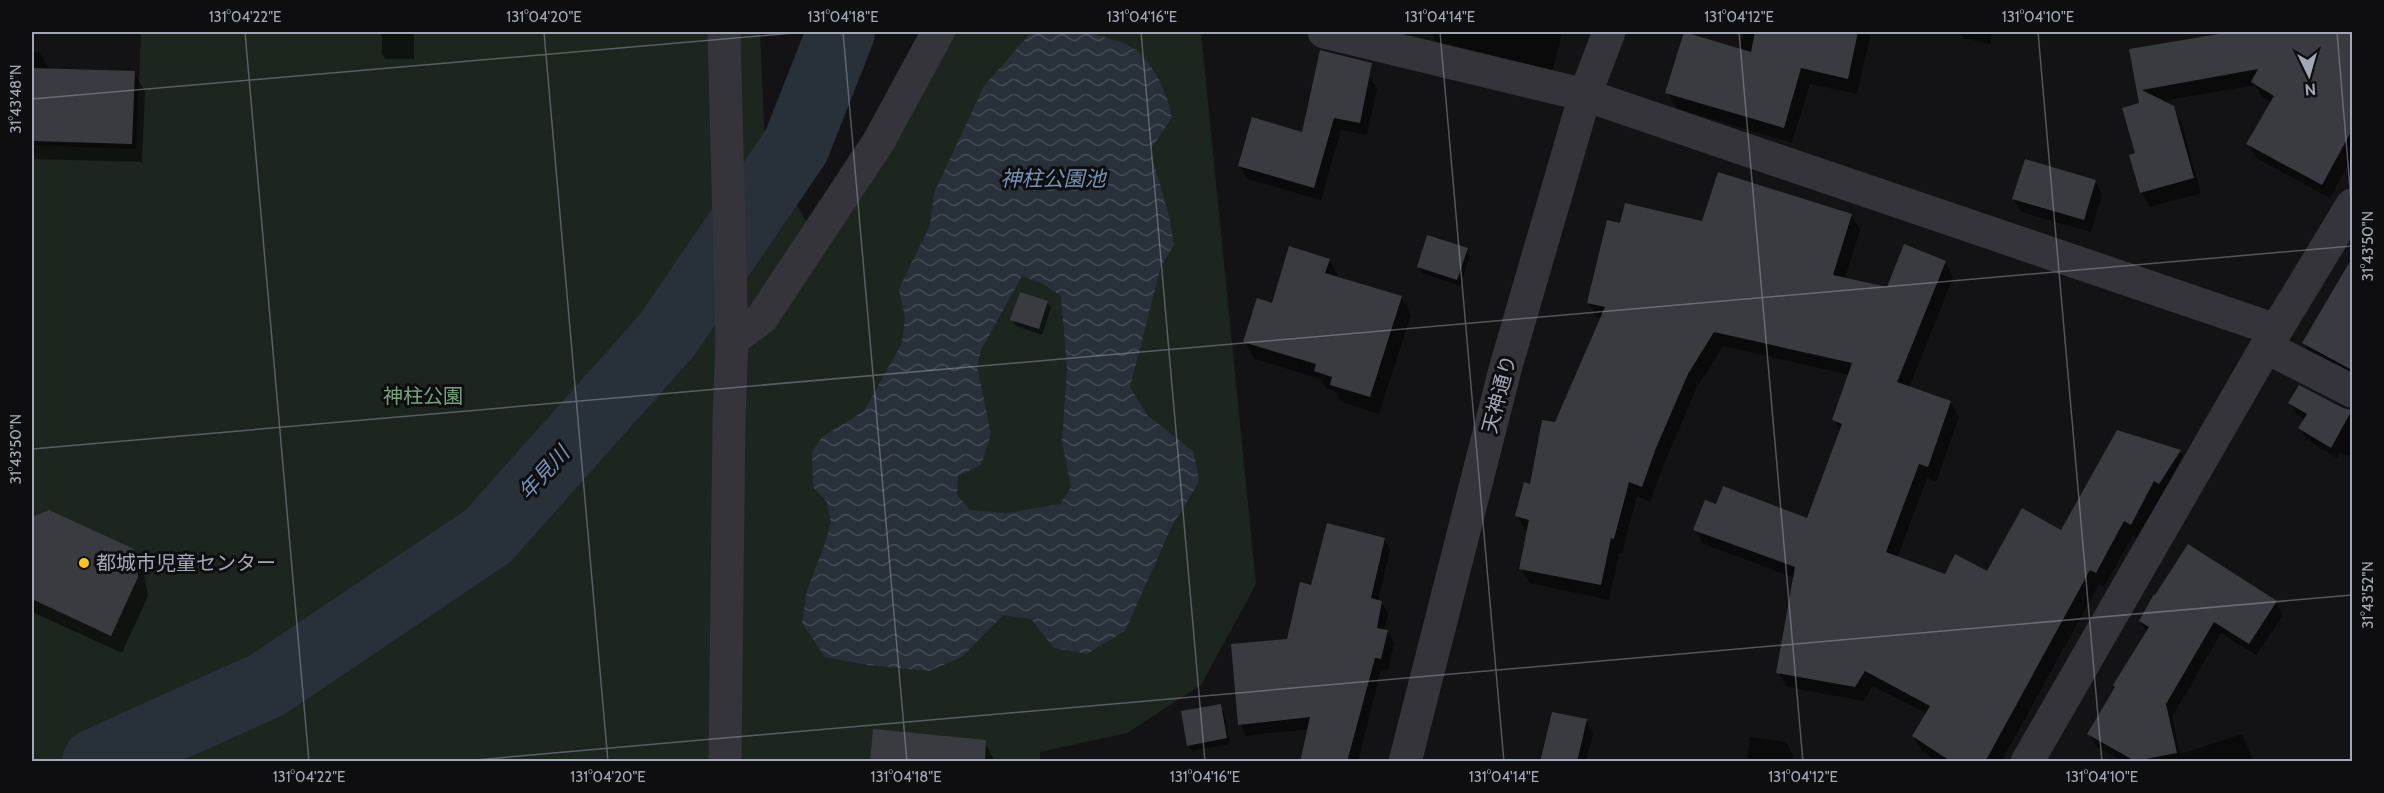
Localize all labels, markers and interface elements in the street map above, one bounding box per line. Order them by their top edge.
text: 131°04'22"E [209,8,281,26]
text: 131°04'20"E [506,8,582,26]
text: 131°04'18"E [808,8,878,26]
text: 131°04'16"E [1107,8,1177,26]
text: 131°04'14"E [1405,8,1475,26]
text: 131°04'12"E [1704,8,1774,26]
text: 131°04'10"E [2002,8,2074,26]
north arrow [2279,45,2339,105]
text: 31°43'48"N [7,64,25,134]
text: N [2304,79,2317,99]
water label: 神柱公園池 [1001,166,1107,191]
text: 31°43'50"N [2359,211,2377,281]
street label: 天神通り [1477,352,1521,436]
park label: 神柱公園 [383,384,463,408]
text: 31°43'50"N [7,414,25,484]
water label: 年見川 [513,439,575,504]
place label: 都城市児童センター [96,551,276,575]
marker: 都城市児童センター [77,556,91,570]
text: 31°43'52"N [2359,561,2377,629]
text: 131°04'22"E [273,768,345,786]
text: 131°04'20"E [570,768,646,786]
text: 131°04'18"E [871,768,941,786]
text: 131°04'16"E [1170,768,1240,786]
text: 131°04'14"E [1469,768,1539,786]
text: 131°04'12"E [1768,768,1838,786]
text: 131°04'10"E [2066,768,2138,786]

